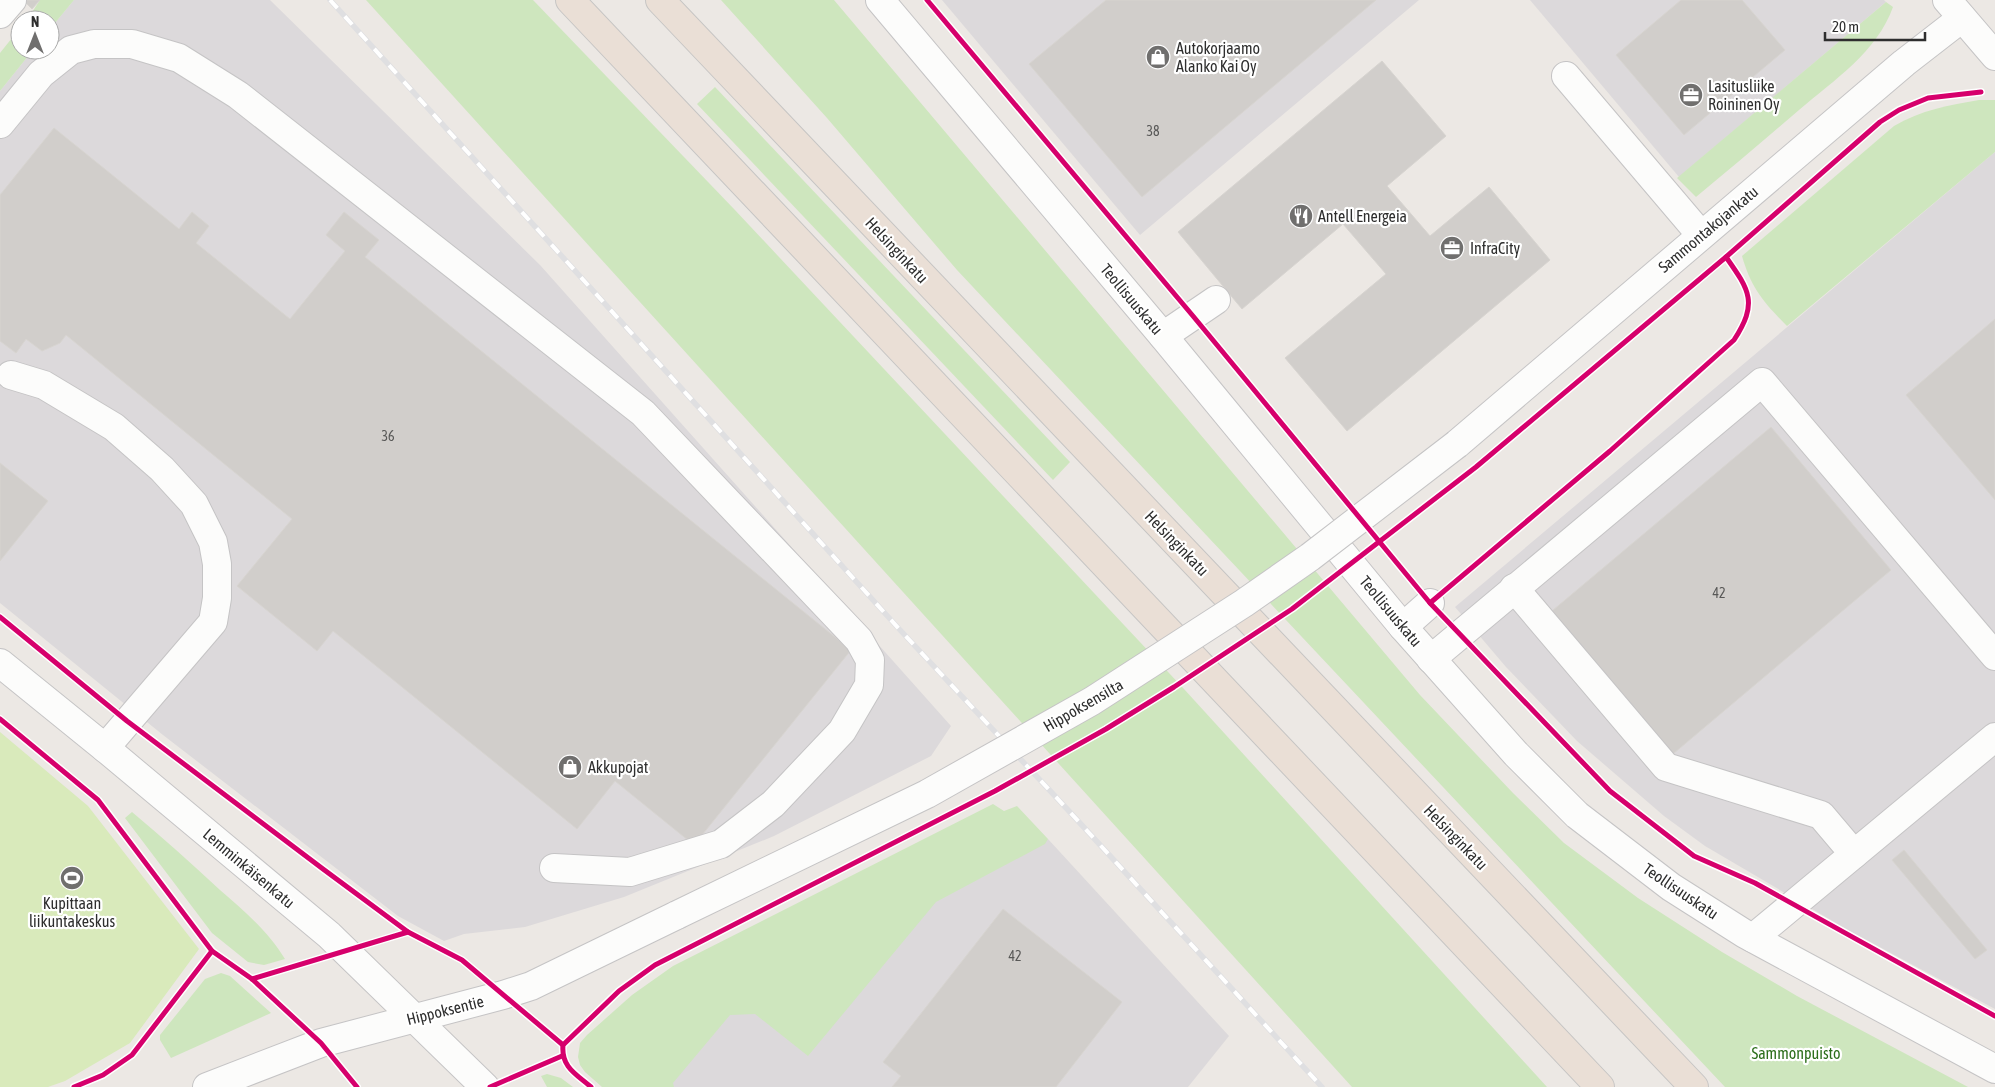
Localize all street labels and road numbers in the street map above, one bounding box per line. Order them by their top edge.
street label: Sammontakojankatu [1655,182,1762,277]
street label: Helsinginkatu [861,213,932,287]
street label: Teollisuuskatu [1097,260,1167,338]
street label: Helsinginkatu [1141,507,1212,580]
street label: Teollisuuskatu [1356,572,1426,650]
street label: Hippoksensilta [1040,675,1127,736]
street label: Helsinginkatu [1420,801,1491,874]
street label: Lemminkäisenkatu [200,825,298,911]
street label: Teollisuuskatu [1640,859,1722,923]
street label: Hippoksentie [405,992,486,1029]

